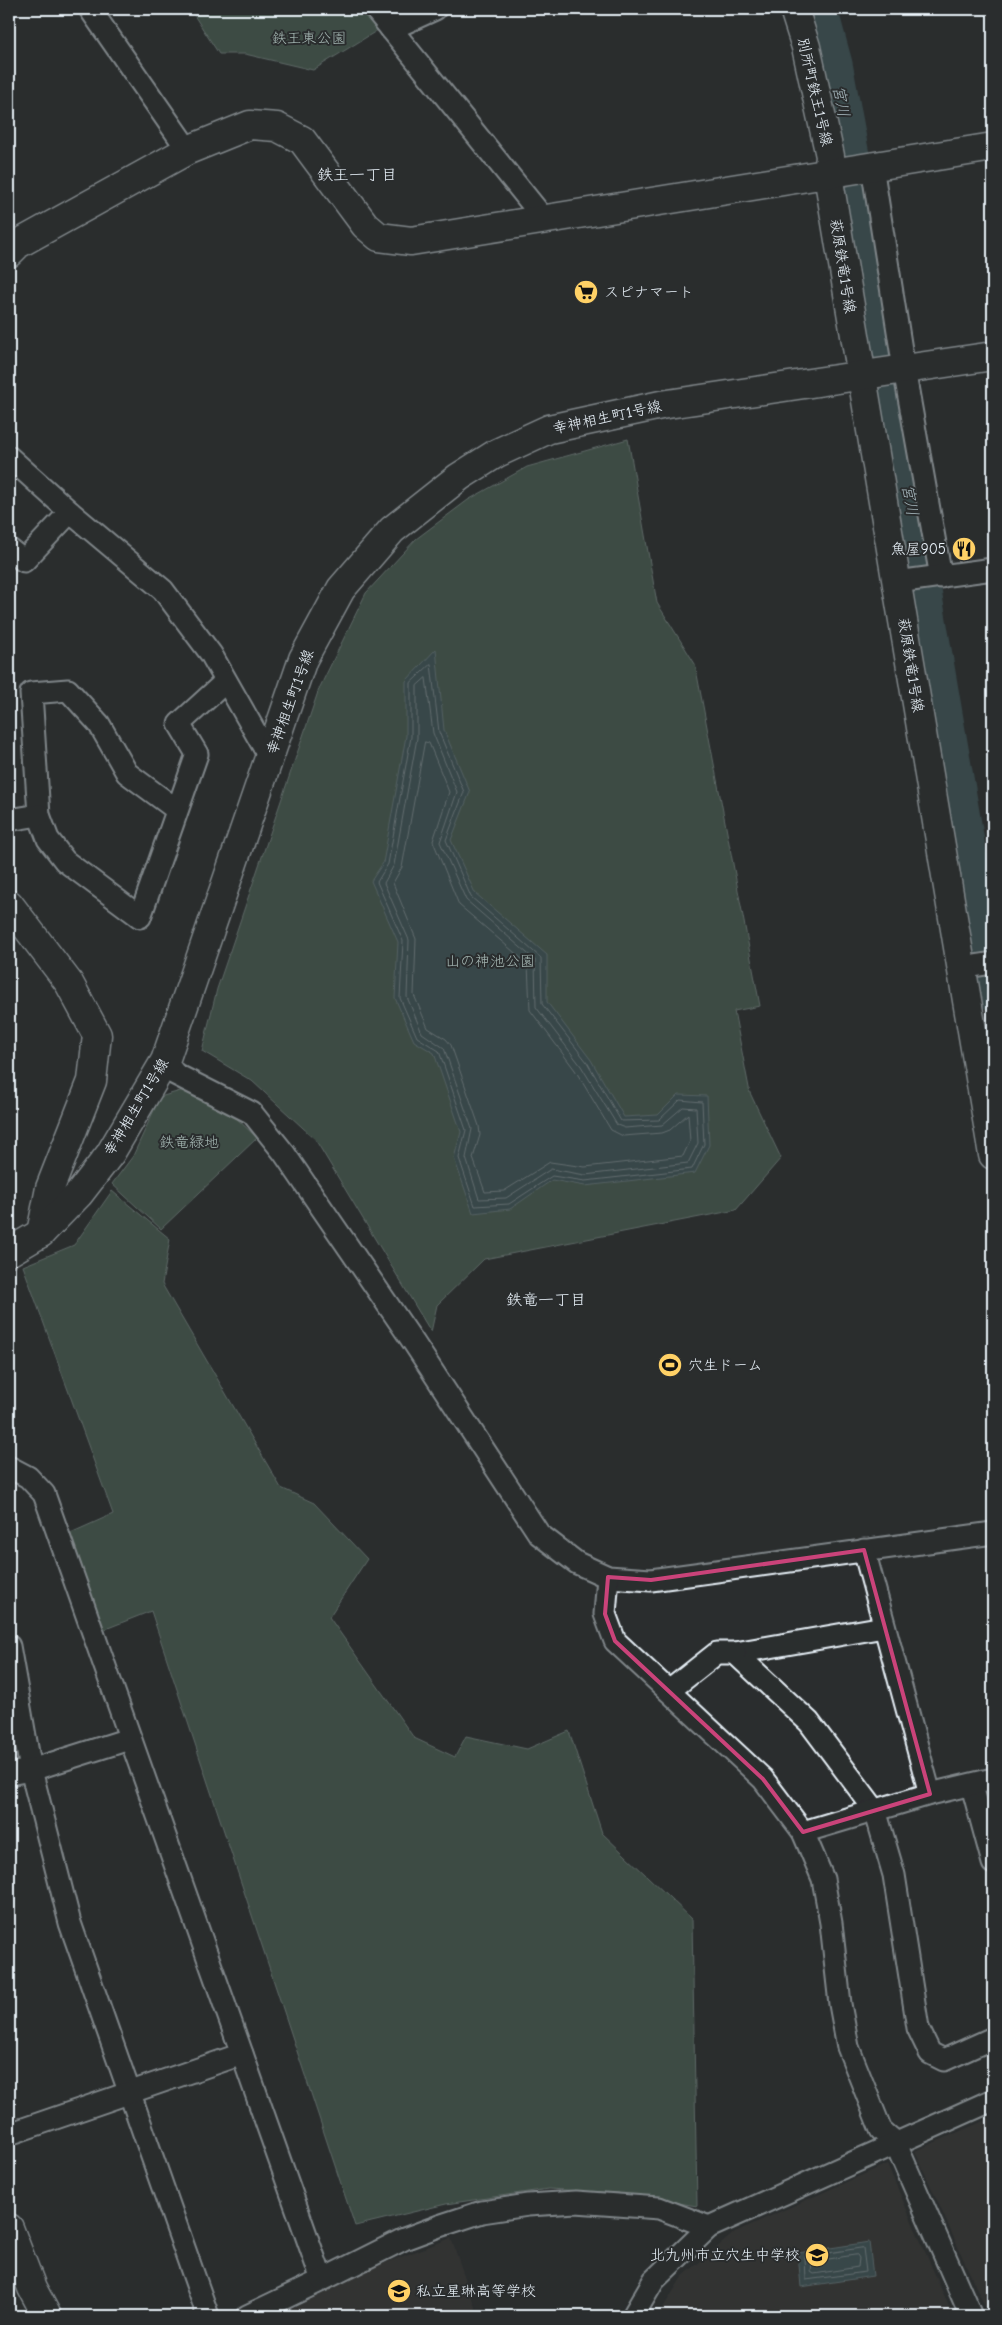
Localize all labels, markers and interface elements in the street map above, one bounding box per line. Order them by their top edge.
park label: 鉄王東公園 [271,29,347,47]
street label: 別所町鉄王1号線 [794,36,836,148]
water label: 宮川 [829,84,853,119]
district label: 鉄王一丁目 [317,166,397,184]
street label: 萩原鉄竜1号線 [827,217,859,315]
supermarket icon: スピナマート [573,279,599,305]
place label: スピナマート [604,283,694,301]
street label: 幸神相生町1号線 [551,397,663,437]
water label: 宮川 [898,483,922,518]
restaurant icon: 魚屋905 [951,536,977,562]
place label: 魚屋905 [891,540,946,558]
street label: 萩原鉄竜1号線 [895,616,927,714]
street label: 幸神相生町1号線 [263,647,317,757]
park label: 山の神池公園 [445,952,535,970]
street label: 幸神相生町1号線 [100,1055,172,1159]
park label: 鉄竜緑地 [159,1133,219,1151]
district label: 鉄竜一丁目 [506,1291,586,1309]
sports icon: 穴生ドーム [657,1352,683,1378]
place label: 穴生ドーム [688,1356,762,1374]
school or university icon: 北九州市立穴生中学校 [804,2242,830,2268]
place label: 北九州市立穴生中学校 [650,2246,800,2264]
school or university icon: 私立星琳高等学校 [386,2278,412,2304]
place label: 私立星琳高等学校 [416,2282,536,2300]

